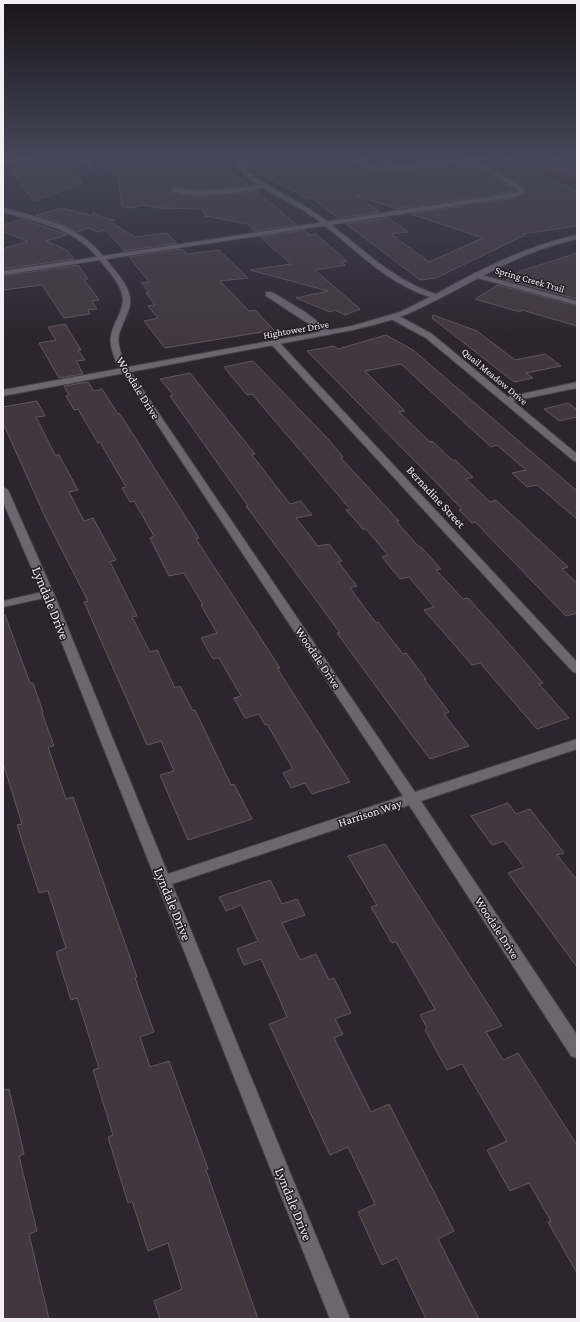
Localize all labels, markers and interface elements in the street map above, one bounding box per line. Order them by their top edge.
street label: Spring Creek Trail [494,264,566,295]
street label: Hightower Drive [262,318,330,341]
street label: Quail Meadow Drive [460,346,530,407]
street label: Woodale Drive [113,354,163,422]
street label: Bernadine Street [404,463,469,532]
street label: Lyndale Drive [29,564,73,642]
street label: Woodale Drive [292,625,344,691]
street label: Harrison Way [336,796,404,830]
street label: Lyndale Drive [151,865,195,943]
street label: Woodale Drive [472,894,522,962]
street label: Lyndale Drive [272,1165,316,1243]

